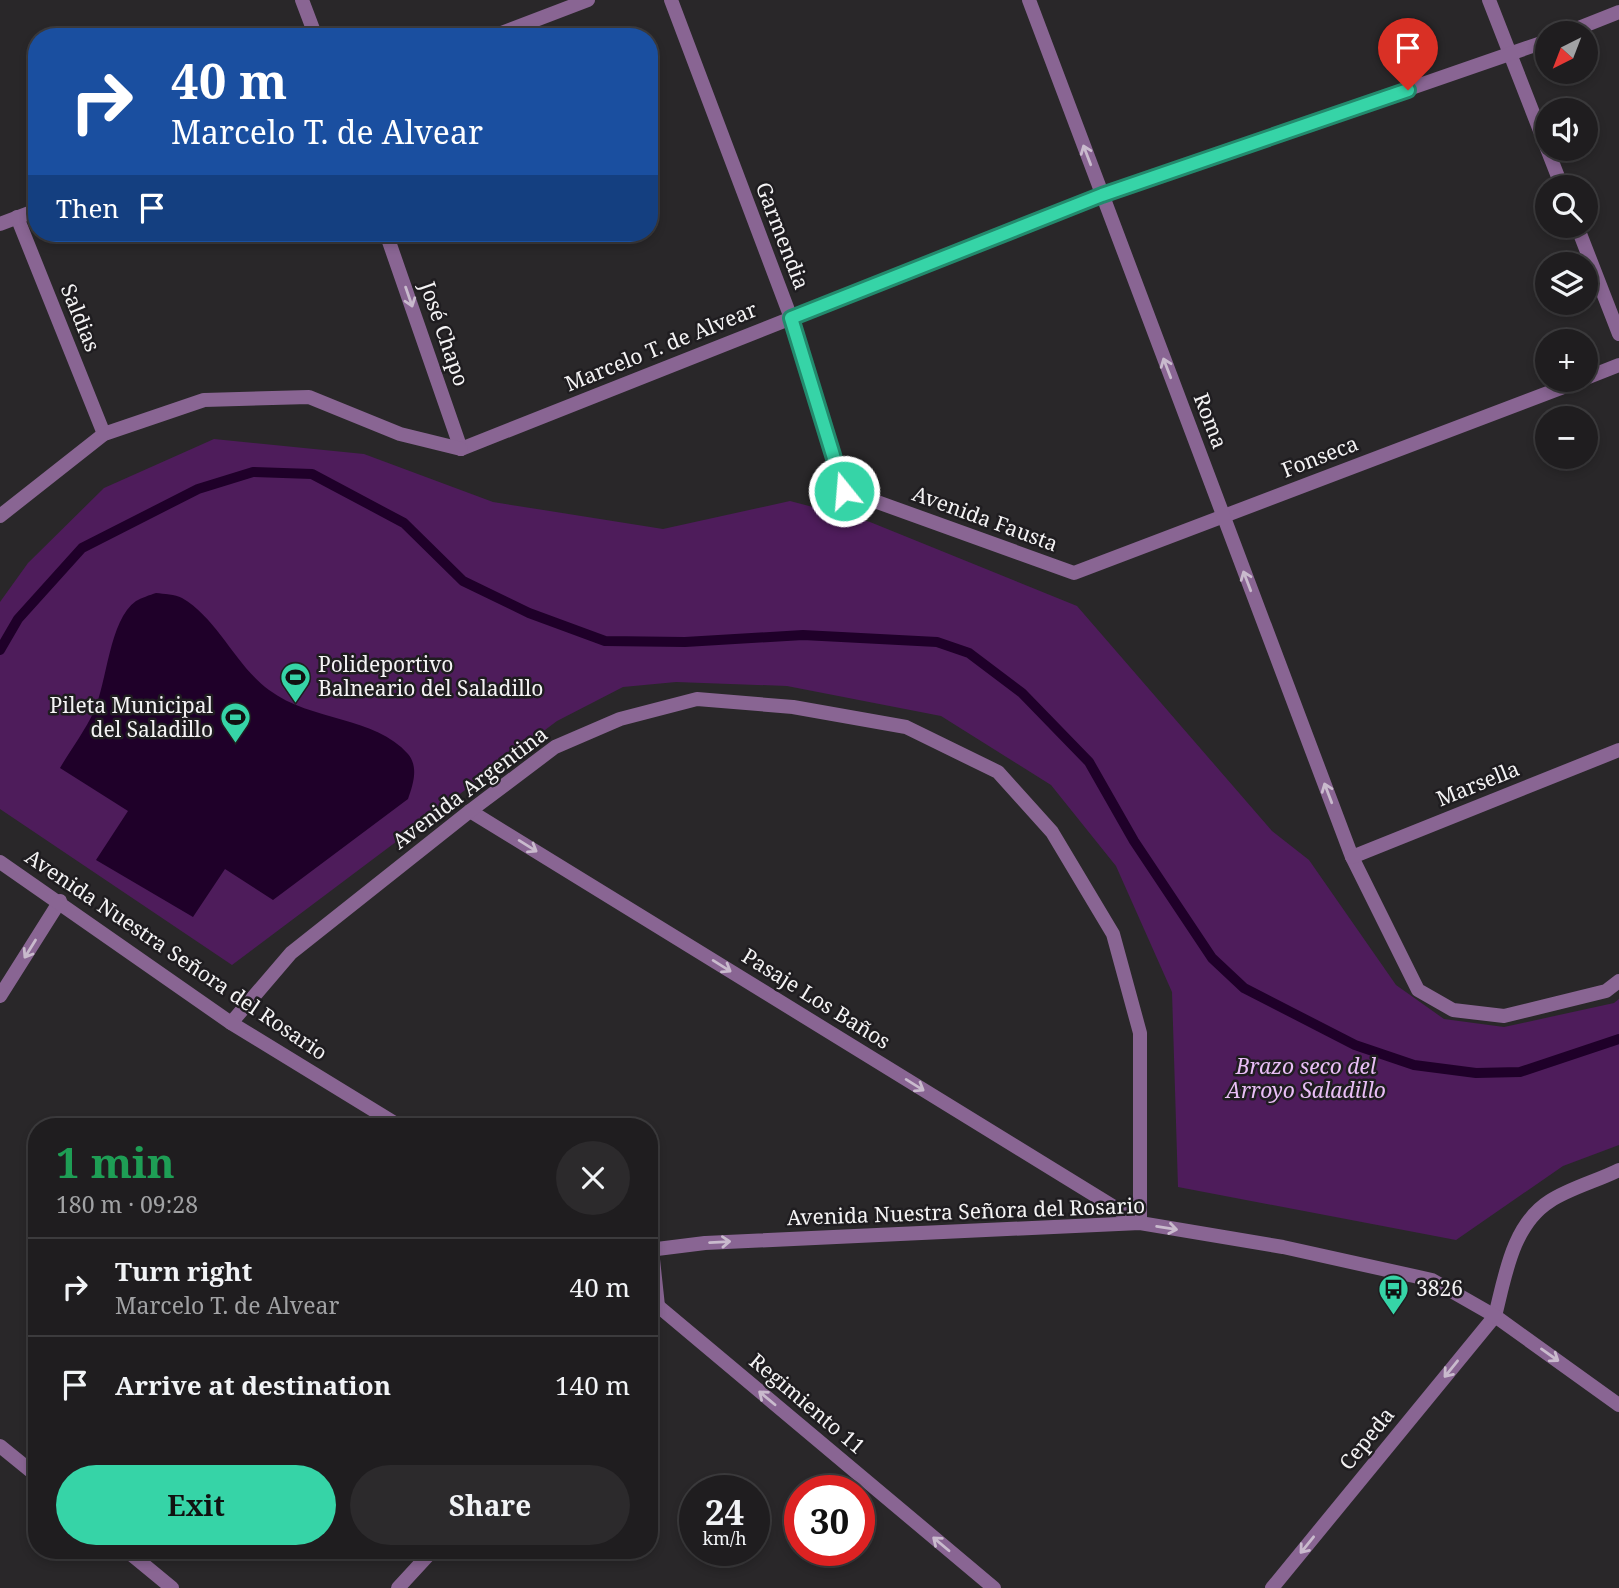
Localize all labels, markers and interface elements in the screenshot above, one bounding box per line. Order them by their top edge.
pin [1378,18,1438,90]
north arrow [1535,21,1598,84]
map controls [1535,21,1598,469]
icon: arrive [1389,29,1427,67]
text: 40 m [171,47,287,113]
icon: right [56,56,147,147]
button: sound [1535,98,1598,161]
text: Marcelo T. de Alvear [171,110,483,153]
one-way arrow [1080,144,1092,166]
button: search [1535,175,1598,238]
street label: Garmendia [750,178,816,293]
icon: arrive [133,189,171,227]
text: Then [56,190,119,226]
button: layers [1535,252,1598,315]
street label: José Chapo [414,277,476,390]
street label: Saldias [55,280,107,356]
one-way arrow [404,286,416,308]
street label: Marcelo T. de Alvear [560,295,761,397]
button: + [1535,329,1598,392]
one-way arrow [1160,357,1173,379]
street label: Roma [1188,389,1234,453]
button: − [1535,406,1598,469]
street label: Fonseca [1277,429,1362,483]
position arrow [807,454,881,528]
street label: Avenida Fausta [909,479,1062,557]
one-way arrow [1240,570,1253,592]
place label: Polideportivo Balneario del Saladillo [318,650,543,702]
sports icon: Polideportivo Balneario del Saladillo [278,660,312,704]
place label: Pileta Municipal del Saladillo [50,691,213,743]
sports icon: Pileta Municipal del Saladillo [219,701,253,745]
street label: Avenida Argentina [386,720,553,855]
street label: Marsella [1432,754,1523,812]
one-way arrow [1321,783,1333,805]
one-way arrow [517,840,537,854]
street label: Avenida Nuestra Señora del Rosario [20,842,333,1066]
one-way arrow [23,938,37,958]
street label: Pasaje Los Baños [737,941,896,1055]
one-way arrow [711,959,731,973]
park label: Brazo seco del Arroyo Saladillo [1224,1052,1386,1104]
one-way arrow [905,1078,925,1092]
text: 1 min [56,1133,175,1190]
button: close [556,1141,630,1215]
text: 180 m · 09:28 [56,1188,198,1220]
street label: Avenida Nuestra Señora del Rosario [786,1191,1146,1231]
one-way arrow [1155,1222,1178,1235]
one-way arrow [708,1236,731,1249]
text: Turn right [115,1253,252,1289]
icon: right [56,1268,94,1306]
text: 40 m [570,1269,630,1305]
bus stop icon: 3826 [1376,1272,1410,1316]
place label: 3826 [1416,1274,1463,1302]
text: Marcelo T. de Alvear [115,1289,339,1321]
street label: Regimiento 11 [744,1347,871,1460]
one-way arrow [1540,1348,1559,1362]
one-way arrow [1444,1359,1459,1377]
icon: arrive [56,1366,94,1404]
text: Arrive at destination [115,1367,391,1403]
text: 140 m [555,1367,630,1403]
one-way arrow [759,1390,777,1405]
street label: Cepeda [1332,1401,1400,1476]
button: Exit [56,1465,336,1545]
button: Share [350,1465,630,1545]
speed limit sign: 30 [784,1475,875,1566]
text: 24 [705,1488,744,1535]
text: km/h [702,1526,747,1550]
one-way arrow [1299,1535,1315,1553]
one-way arrow [933,1536,951,1552]

